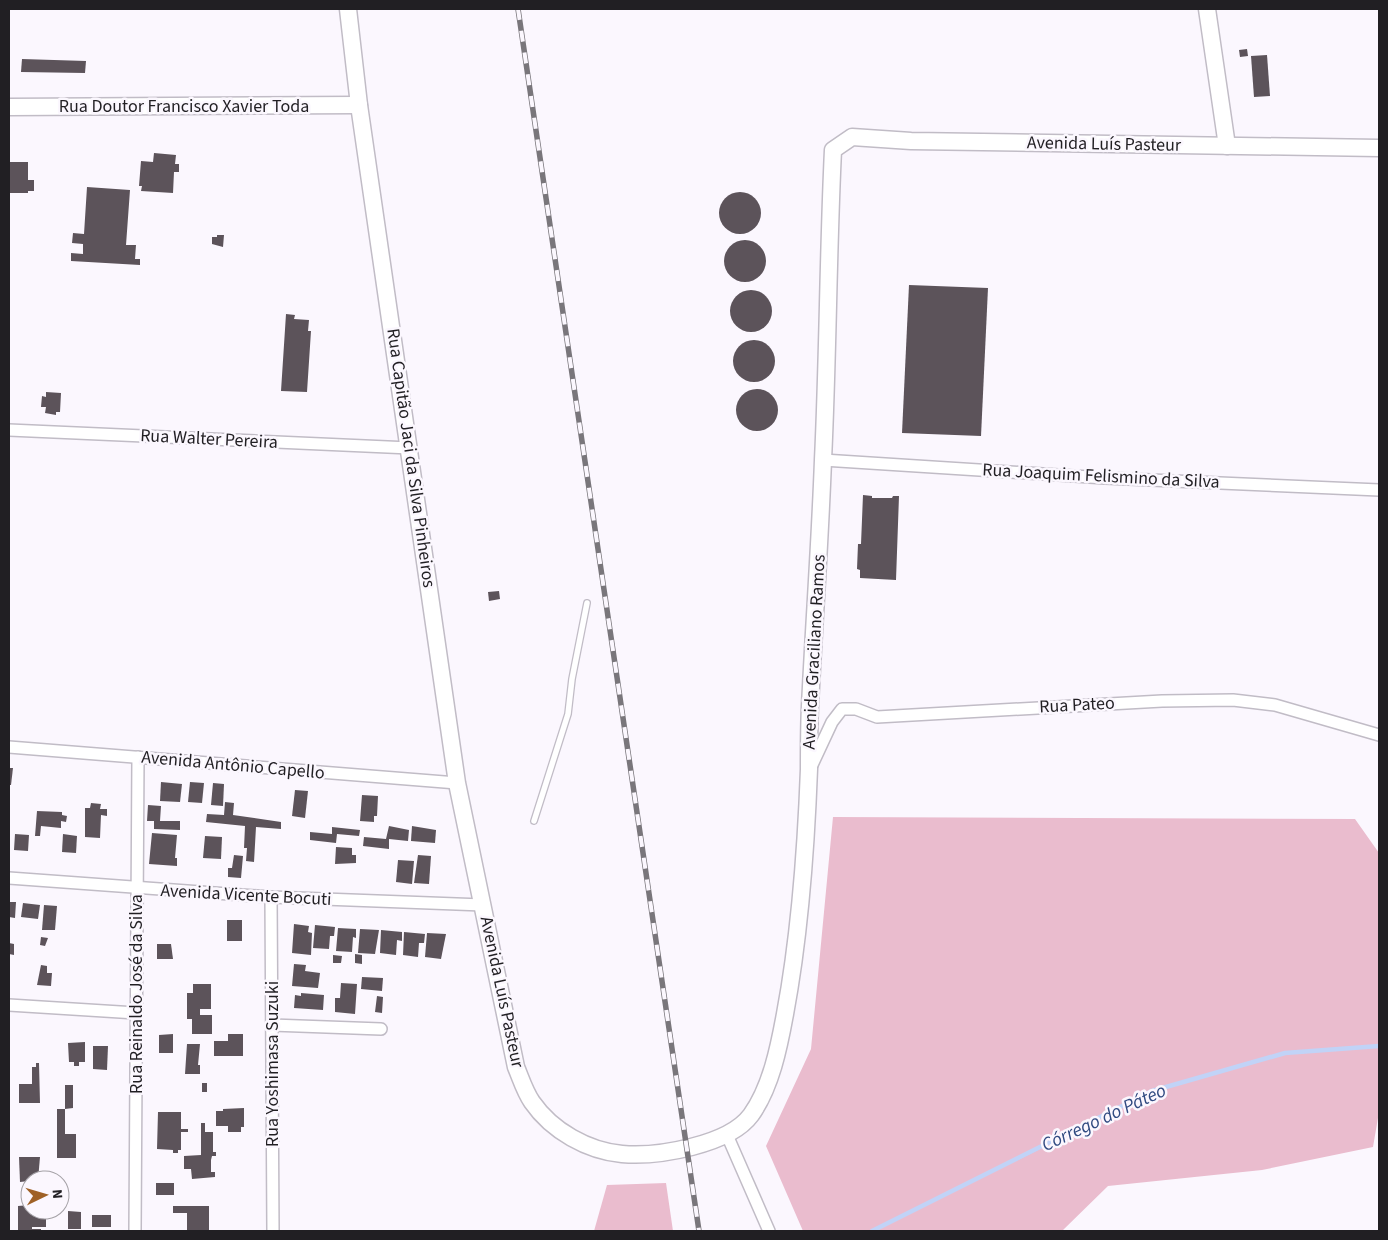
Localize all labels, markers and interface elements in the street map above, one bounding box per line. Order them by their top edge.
street label: Rua Doutor Francisco Xavier Toda [59,94,309,119]
street label: Avenida Luís Pasteur [1027,130,1182,158]
street label: Rua Capitão Jaci da Silva Pinheiros [380,327,442,589]
street label: Rua Walter Pereira [140,423,278,455]
street label: Rua Joaquim Felismino da Silva [982,457,1220,495]
street label: Avenida Graciliano Ramos [796,554,832,750]
street label: Rua Pateo [1039,691,1115,719]
street label: Avenida Antônio Capello [140,745,326,785]
street label: Avenida Vicente Bocuti [160,878,332,912]
street label: Rua Reinaldo José da Silva [124,894,149,1094]
street label: Avenida Luís Pasteur [474,914,530,1071]
street label: Rua Yoshimasa Suzuki [260,981,285,1147]
water label: Córrego do Páteo [1037,1077,1171,1159]
north arrow [20,1170,70,1220]
text: N [47,1188,67,1199]

